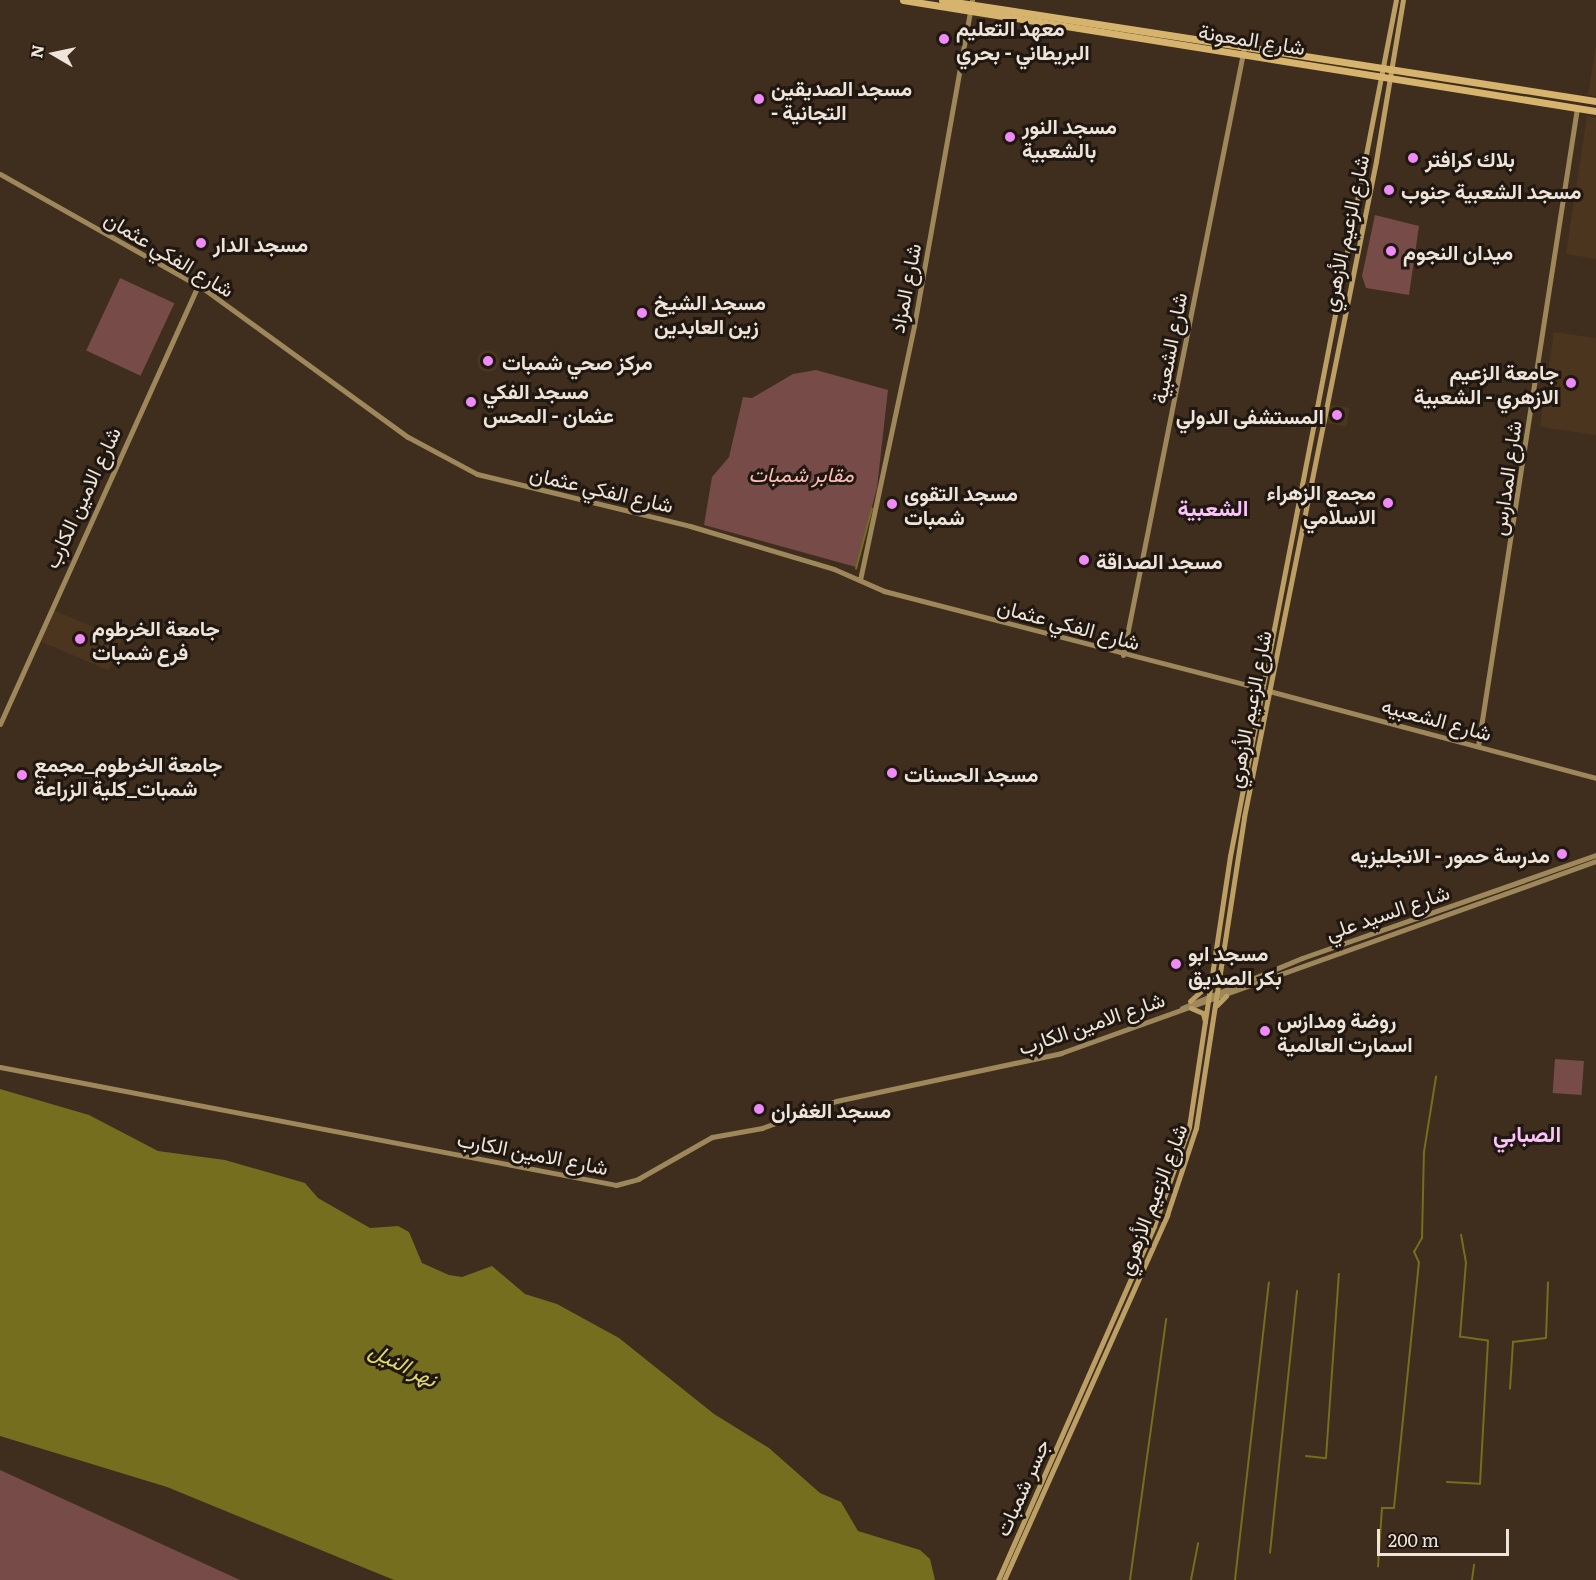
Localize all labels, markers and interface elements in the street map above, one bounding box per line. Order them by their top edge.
place label: معهد التعليم البريطاني - بحري [956,14,1090,64]
street label: شارع المعونة [1197,17,1307,59]
north arrow [24,24,84,84]
marker: معهد التعليم البريطاني - بحري [937,32,951,46]
text: N [23,43,49,60]
place label: مسجد الصديقين - التجانية [771,74,912,124]
marker: مسجد الصديقين - التجانية [752,92,766,106]
place label: مسجد النور بالشعبية [1022,112,1117,162]
marker: مسجد النور بالشعبية [1003,130,1017,144]
place label: بلاك كرافتر [1425,145,1515,171]
marker: بلاك كرافتر [1406,151,1420,165]
street label: شارع الزعيم الأزهري [1315,152,1373,314]
place label: مسجد الشعبية جنوب [1401,177,1581,203]
marker: مسجد الشعبية جنوب [1382,183,1396,197]
street label: شارع الفكي عثمان [101,204,239,302]
place label: مسجد الدار [213,230,308,256]
marker: مسجد الدار [194,236,208,250]
place label: ميدان النجوم [1403,238,1513,264]
street label: شارع المزاد [883,241,925,335]
marker: ميدان النجوم [1384,244,1398,258]
place label: مسجد الشيخ زين العابدين [654,288,766,338]
street label: شارع الشعبية [1145,290,1191,406]
marker: مسجد الشيخ زين العابدين [635,306,649,320]
place label: مركز صحي شمبات [502,348,653,374]
marker: مركز صحي شمبات [479,352,497,370]
place label: جامعة الزعيم الازهري - الشعبية [1414,358,1559,408]
marker: جامعة الزعيم الازهري - الشعبية [1564,376,1578,390]
place label: مسجد الفكي عثمان - المحس [483,377,614,427]
marker: مسجد الفكي عثمان - المحس [464,395,478,409]
place label: المستشفى الدولي [1176,402,1324,428]
marker: المستشفى الدولي [1328,406,1346,424]
street label: شارع المدارس [1484,419,1526,537]
street label: شارع الامين الكارب [37,422,125,572]
street label: شارع الفكي عثمان [528,459,676,517]
park label: مقابر شمبات [748,460,854,486]
place label: مجمع الزهراء الاسلامي [1267,478,1376,528]
place label: مسجد التقوى شمبات [904,479,1018,529]
district label: الشعبية [1178,494,1248,520]
marker: مجمع الزهراء الاسلامي [1381,496,1395,510]
marker: مسجد التقوى شمبات [885,497,899,511]
place label: مسجد الصداقة [1096,547,1223,573]
marker: مسجد الصداقة [1077,553,1091,567]
street label: شارع الفكي عثمان [995,592,1143,654]
place label: جامعة الخرطوم فرع شمبات [92,614,220,664]
street label: شارع الزعيم الأزهري [1220,628,1276,790]
marker: جامعة الخرطوم فرع شمبات [73,632,87,646]
street label: شارع الشعبيه [1379,691,1495,745]
place label: جامعة الخرطوم_مجمع شمبات_كلية الزراعة [34,750,222,800]
place label: مسجد الحسنات [904,760,1038,786]
marker: مسجد الحسنات [885,766,899,780]
marker: جامعة الخرطوم_مجمع شمبات_كلية الزراعة [15,768,29,782]
place label: مدرسة حمور - الانجليزيه [1351,841,1550,867]
marker: مدرسة حمور - الانجليزيه [1555,847,1569,861]
street label: شارع السيد علي [1322,878,1452,944]
place label: مسجد ابو بكر الصديق [1188,939,1282,989]
marker: مسجد ابو بكر الصديق [1169,957,1183,971]
street label: شارع الامين الكارب [1014,985,1168,1059]
place label: روضة ومدازس اسمارت العالمية [1277,1006,1413,1056]
marker: روضة ومدازس اسمارت العالمية [1258,1024,1272,1038]
place label: مسجد الغفران [771,1096,891,1122]
marker: مسجد الغفران [752,1102,766,1116]
street label: شارع الزعيم الأزهري [1111,1120,1191,1278]
district label: الصبابي [1493,1120,1561,1146]
street label: شارع الامين الكارب [455,1125,611,1179]
water label: نهر النيل [366,1335,442,1391]
street label: جسر شمبات [988,1434,1054,1540]
scale bar [1380,1517,1512,1555]
text: 200 m [1388,1526,1439,1553]

